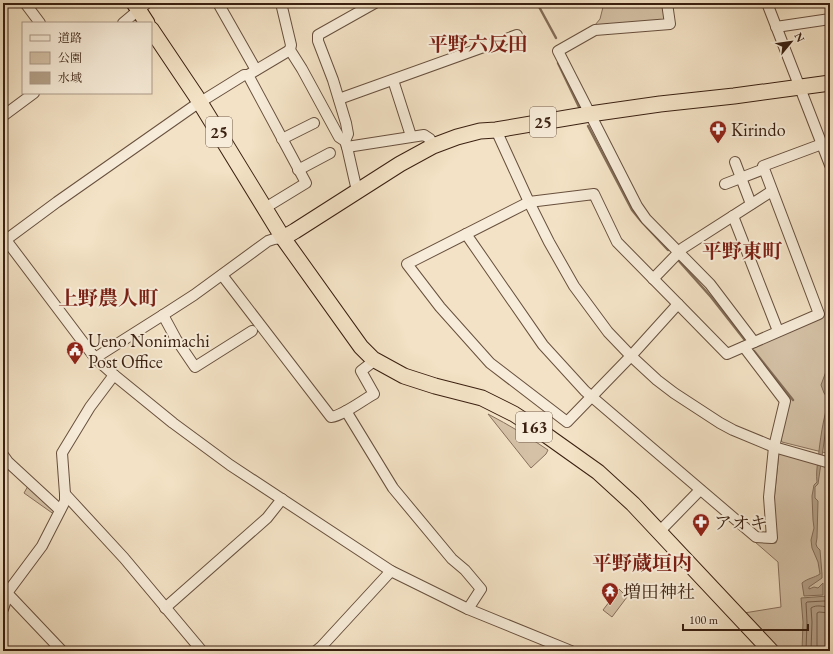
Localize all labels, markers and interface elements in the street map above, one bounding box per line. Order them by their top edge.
legend [22,22,152,94]
north arrow [771,22,811,62]
text: 道路 [58,30,82,46]
text: N [791,30,808,45]
district label: 平野六反田 [428,31,528,57]
text: 公園 [58,50,82,66]
text: 水域 [58,70,82,86]
road number: 25 [530,107,556,137]
road number: 25 [206,117,232,147]
place label: Kirindo [731,118,786,141]
pharmacy icon: Kirindo [708,119,728,144]
district label: 平野東町 [702,238,783,264]
district label: 上野農人町 [58,285,159,311]
place label: Ueno Nonimachi Post Office [88,329,210,373]
public building icon: Ueno Nonimachi Post Office [65,340,85,365]
road number: 163 [516,412,552,442]
place label: アオキ [714,511,768,534]
pharmacy icon: アオキ [691,512,711,537]
district label: 平野蔵垣内 [592,550,692,576]
place label: 増田神社 [623,580,695,603]
temple icon: 増田神社 [600,581,620,606]
scale bar [683,606,808,632]
text: 100 m [689,612,719,628]

